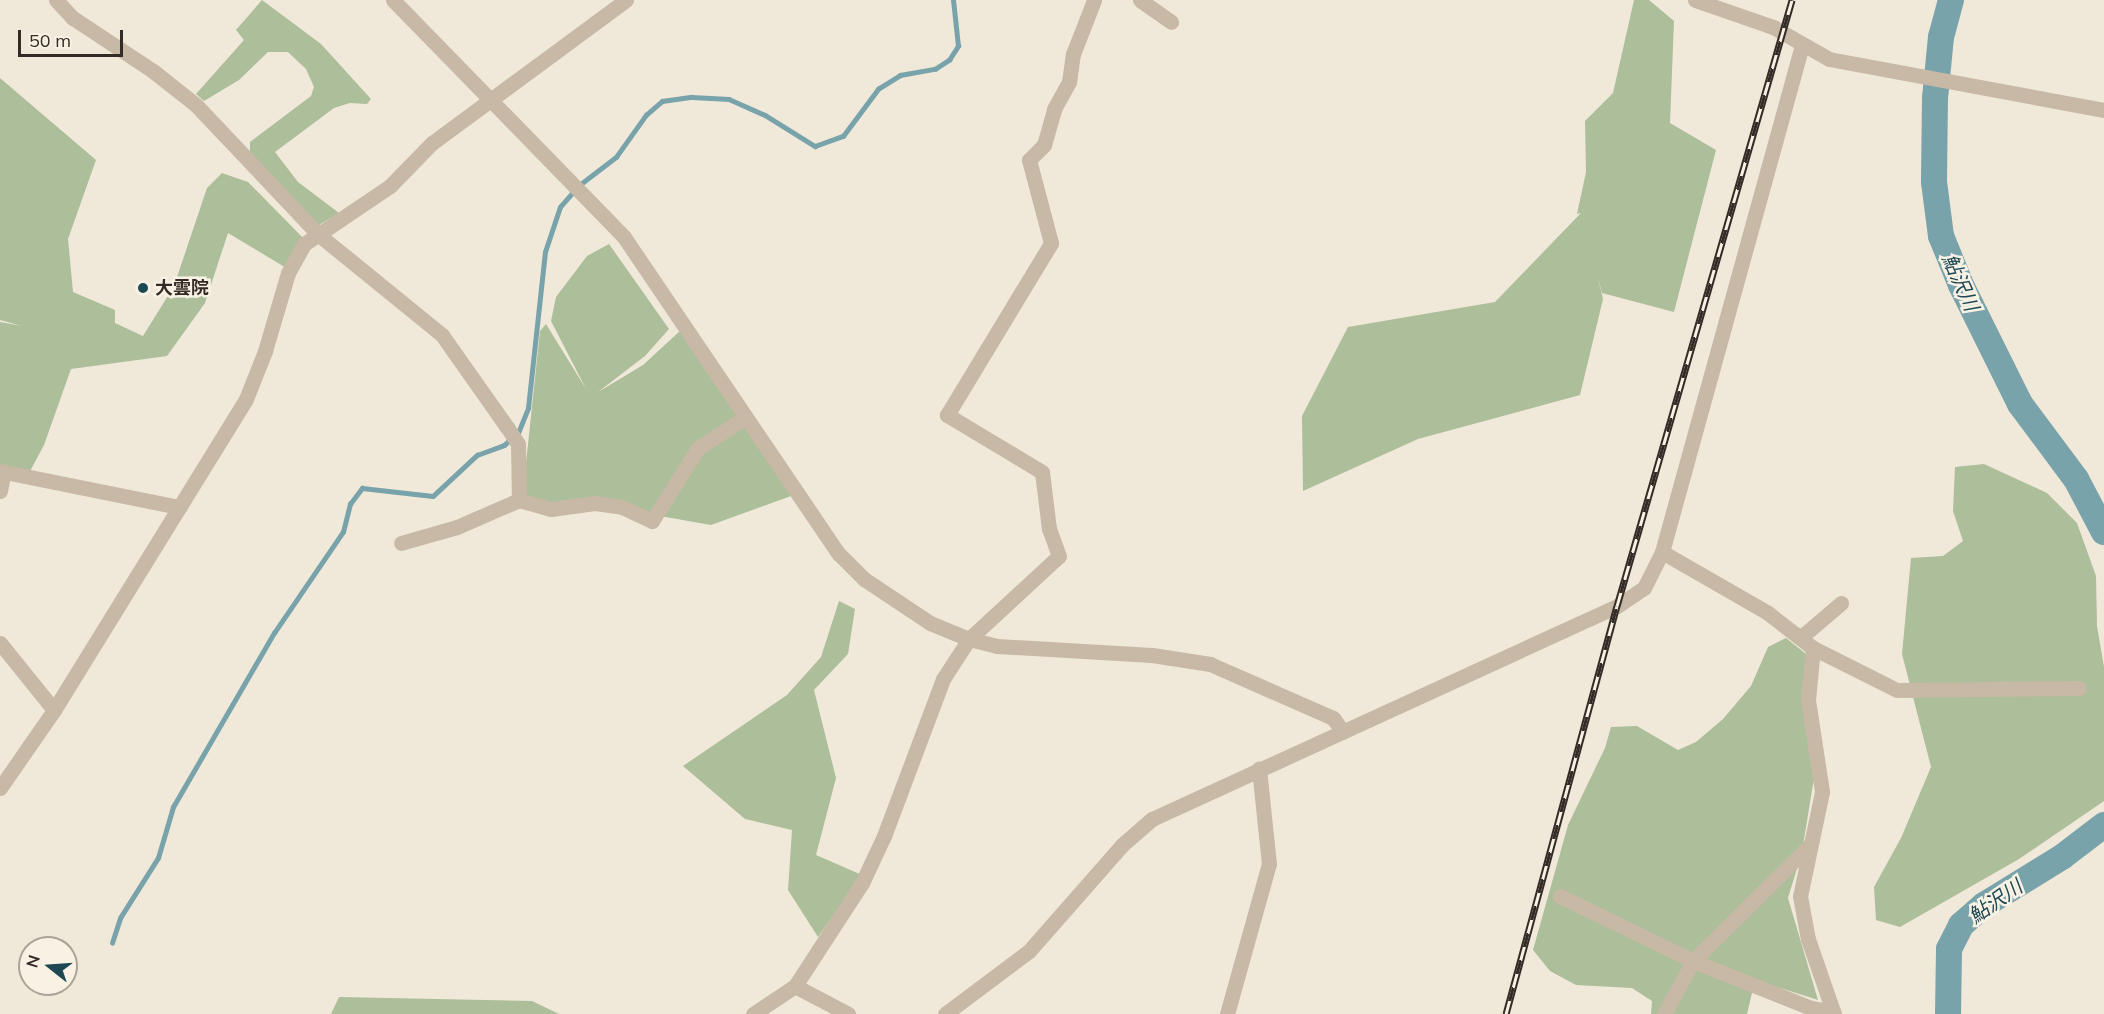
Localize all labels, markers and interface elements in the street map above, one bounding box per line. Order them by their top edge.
scale bar [21,18,126,56]
text: 50 m [29,29,71,52]
water label: 鮎沢川 [1938,250,1984,314]
place label: 大雲院 [155,277,209,299]
marker: 大雲院 [136,281,150,295]
water label: 鮎沢川 [1964,874,2026,928]
north arrow [18,936,78,996]
text: N [21,953,44,970]

